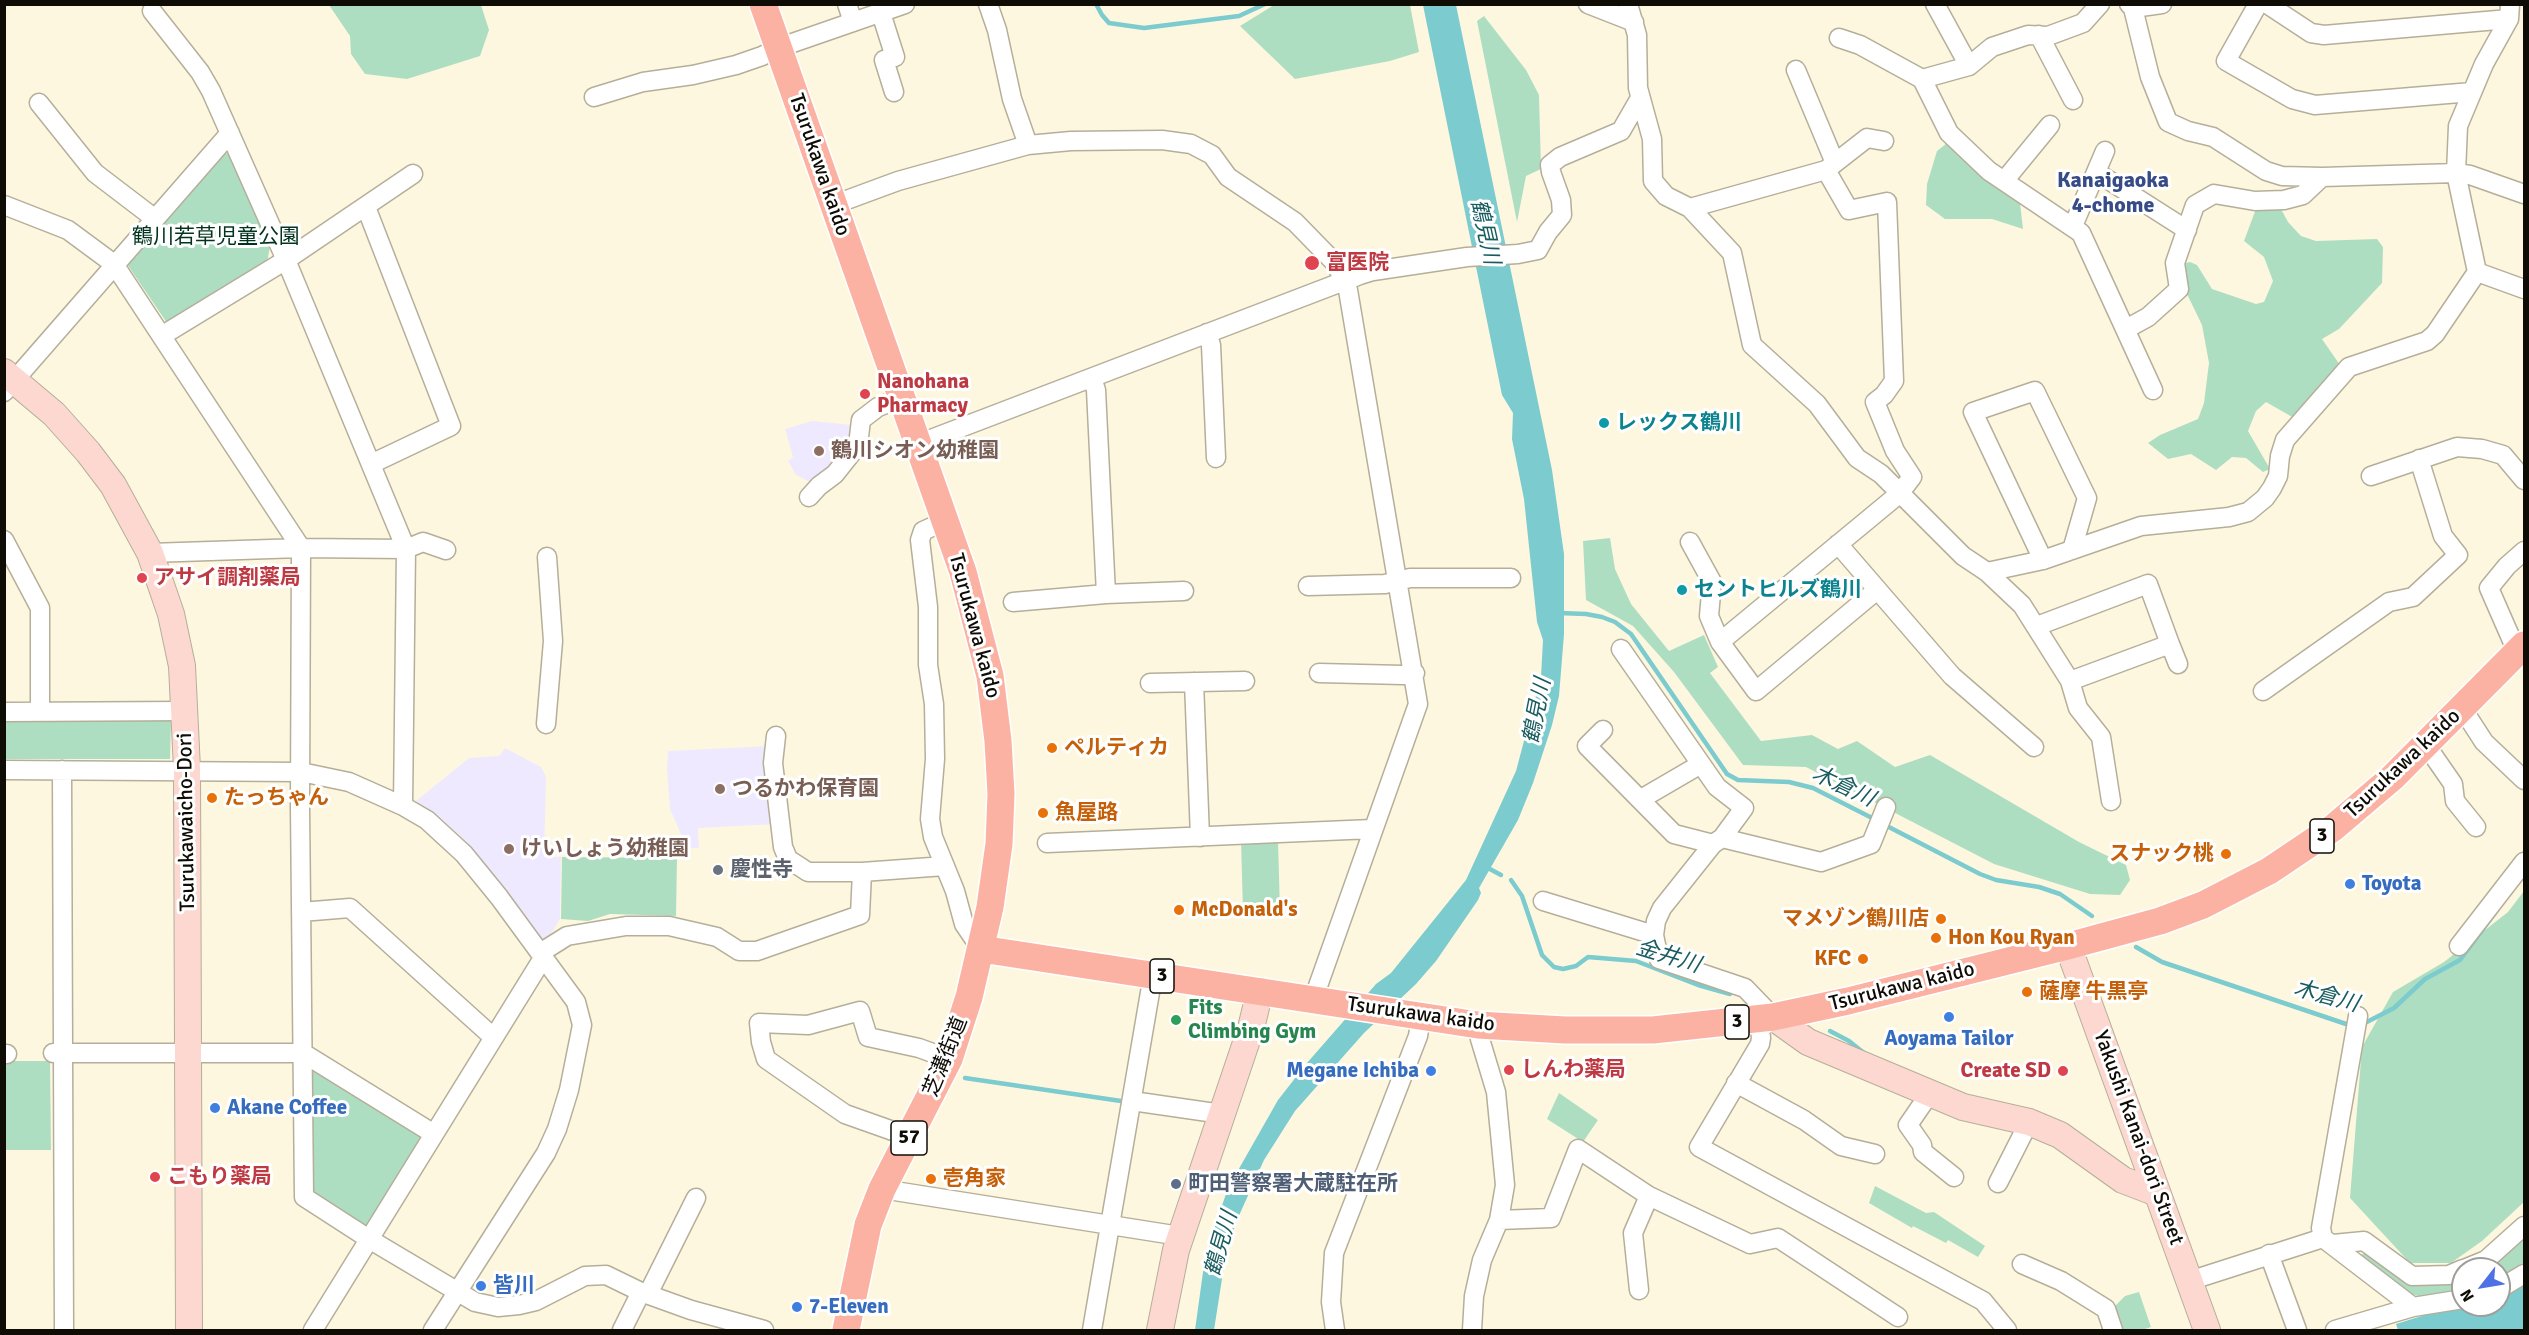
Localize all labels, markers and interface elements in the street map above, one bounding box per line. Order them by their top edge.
street label: Tsurukawa kaido [783,91,855,239]
district label: Kanaigaoka 4-chome [2057,168,2169,220]
water label: 鶴見川 [1464,197,1504,267]
park label: 鶴川若草児童公園 [132,224,300,250]
place label: 富医院 [1326,250,1389,276]
marker: 富医院 [1303,254,1321,272]
place label: Nanohana Pharmacy [877,369,969,419]
marker: Nanohana Pharmacy [858,387,872,401]
place label: レックス鶴川 [1616,410,1742,436]
marker: レックス鶴川 [1597,416,1611,430]
place label: 鶴川シオン幼稚園 [831,438,999,464]
marker: 鶴川シオン幼稚園 [812,444,826,458]
street label: Tsurukawa kaido [943,551,1005,701]
place label: アサイ調剤薬局 [154,565,301,591]
marker: アサイ調剤薬局 [135,571,149,585]
place label: セントヒルズ鶴川 [1694,577,1862,603]
marker: セントヒルズ鶴川 [1675,583,1689,597]
water label: 鶴見川 [1519,676,1557,746]
street label: Tsurukawa kaido [2340,704,2466,824]
street label: Tsurukawaicho-Dori [173,732,201,912]
place label: ペルティカ [1064,735,1169,761]
marker: ペルティカ [1045,741,1059,755]
water label: 木倉川 [1808,761,1878,813]
place label: つるかわ保育園 [732,776,879,802]
marker: つるかわ保育園 [713,782,727,796]
place label: たっちゃん [224,785,329,811]
marker: たっちゃん [205,791,219,805]
place label: 魚屋路 [1055,800,1118,826]
marker: 魚屋路 [1036,806,1050,820]
road number: 3 [2310,819,2334,853]
place label: けいしょう幼稚園 [521,836,689,862]
place label: スナック桃 [2109,841,2214,867]
marker: けいしょう幼稚園 [502,842,516,856]
marker: スナック桃 [2219,847,2233,861]
place label: 慶性寺 [730,857,793,883]
marker: 慶性寺 [711,863,725,877]
place label: Toyota [2362,871,2421,897]
marker: Toyota [2343,877,2357,891]
place label: McDonald's [1191,897,1298,923]
marker: McDonald's [1172,903,1186,917]
place label: マメゾン鶴川店 [1782,906,1929,932]
marker: マメゾン鶴川店 [1934,912,1948,926]
place label: Hon Kou Ryan [1948,925,2075,951]
marker: Hon Kou Ryan [1929,931,1943,945]
water label: 金井川 [1633,935,1703,979]
place label: KFC [1814,946,1851,972]
marker: KFC [1856,952,1870,966]
street label: Tsurukawa kaido [1827,957,1977,1017]
road number: 3 [1150,959,1174,993]
water label: 木倉川 [2291,976,2361,1018]
place label: 薩摩 牛黒亭 [2039,979,2149,1005]
marker: 薩摩 牛黒亭 [2020,985,2034,999]
street label: Tsurukawa kaido [1346,992,1496,1038]
place label: Fits Climbing Gym [1188,995,1316,1045]
road number: 3 [1725,1005,1749,1039]
marker: Aoyama Tailor [1942,1010,1956,1024]
street label: 芝溝街道 [919,1013,973,1101]
marker: Fits Climbing Gym [1169,1013,1183,1027]
place label: Aoyama Tailor [1884,1026,2014,1052]
street label: Yakushi Kanai-dori Street [2087,1027,2189,1249]
place label: しんわ薬局 [1521,1057,1626,1083]
place label: Megane Ichiba [1286,1058,1419,1084]
place label: Create SD [1961,1058,2051,1084]
marker: しんわ薬局 [1502,1063,1516,1077]
marker: Megane Ichiba [1424,1064,1438,1078]
marker: Create SD [2056,1064,2070,1078]
place label: Akane Coffee [227,1095,347,1121]
marker: Akane Coffee [208,1101,222,1115]
road number: 57 [891,1121,927,1155]
place label: こもり薬局 [167,1164,272,1190]
place label: 壱角家 [943,1166,1006,1192]
marker: こもり薬局 [148,1170,162,1184]
place label: 町田警察署大蔵駐在所 [1188,1171,1398,1197]
marker: 壱角家 [924,1172,938,1186]
marker: 町田警察署大蔵駐在所 [1169,1177,1183,1191]
water label: 鶴見川 [1200,1209,1244,1279]
north arrow [2451,1257,2511,1317]
place label: 皆川 [493,1273,535,1299]
marker: 皆川 [474,1279,488,1293]
text: N [2456,1285,2479,1305]
place label: 7-Eleven [809,1294,889,1320]
marker: 7-Eleven [790,1300,804,1314]

